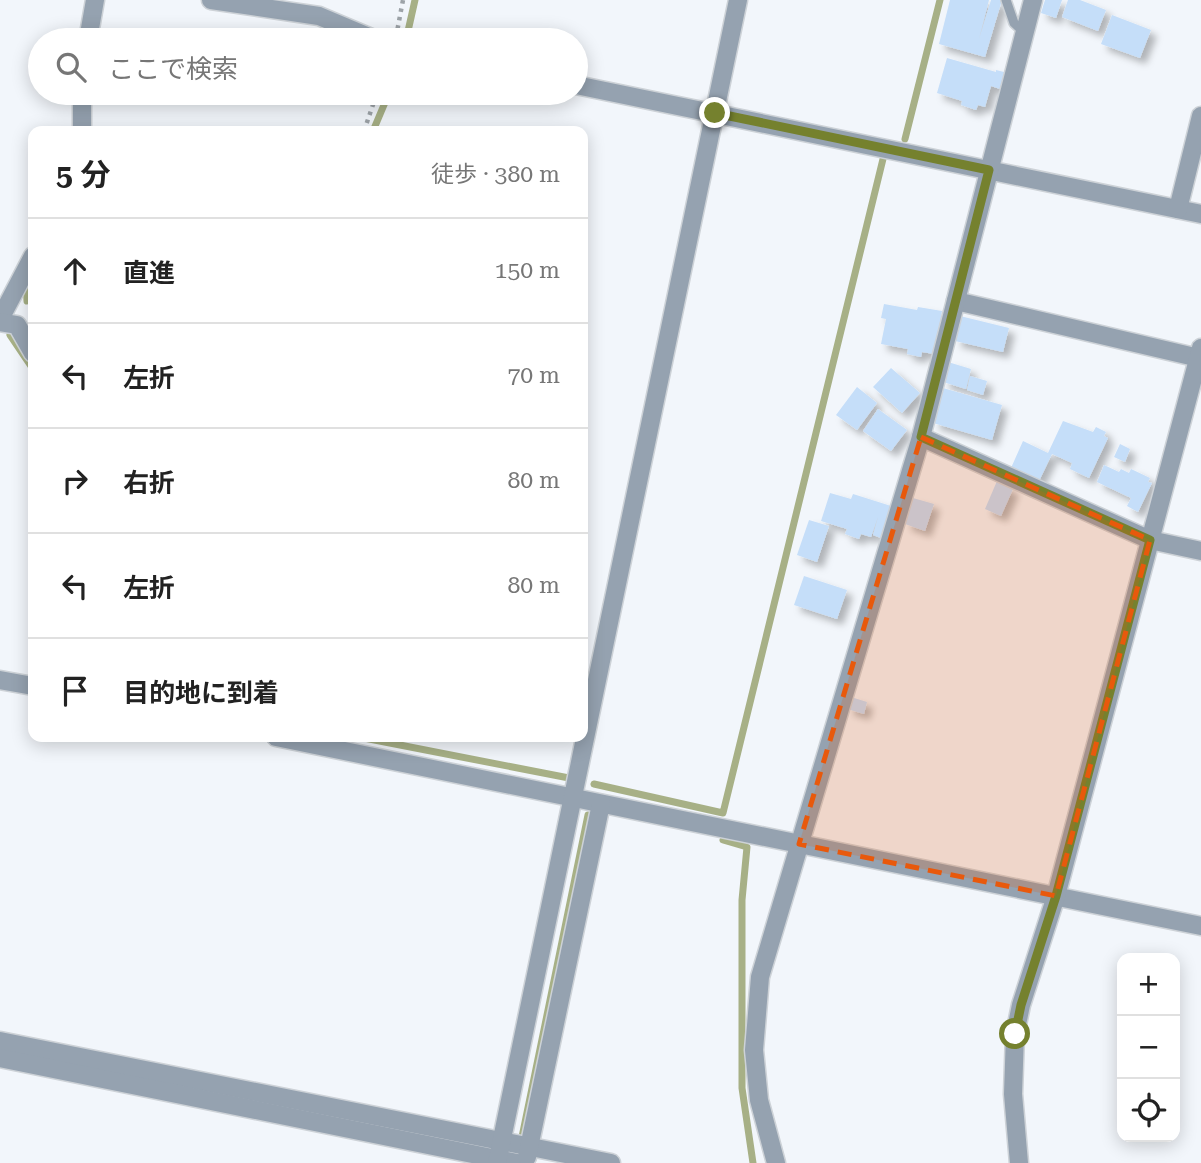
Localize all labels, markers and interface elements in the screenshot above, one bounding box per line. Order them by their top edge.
search box [28,28,588,105]
icon: search [52,48,90,86]
text: ここで検索 [108,54,238,84]
route end [699,97,730,128]
text: 5 分 [56,157,110,192]
text: 徒歩 · 380 m [431,161,560,188]
icon: ahead [56,252,94,290]
text: 150 m [495,257,560,284]
text: 直進 [123,258,175,288]
icon: left [56,357,94,395]
text: 70 m [507,362,560,389]
text: 左折 [123,363,175,393]
icon: right [56,462,94,500]
text: 80 m [507,467,560,494]
text: 右折 [123,468,175,498]
icon: left [56,567,94,605]
text: 80 m [507,572,560,599]
text: 左折 [123,573,175,603]
icon: arrive [56,672,94,710]
text: 目的地に到着 [123,678,279,708]
map controls [1117,953,1180,1142]
button: + [1117,953,1180,1016]
button: − [1117,1016,1180,1079]
route start [999,1018,1030,1049]
button: locate [1117,1079,1180,1142]

